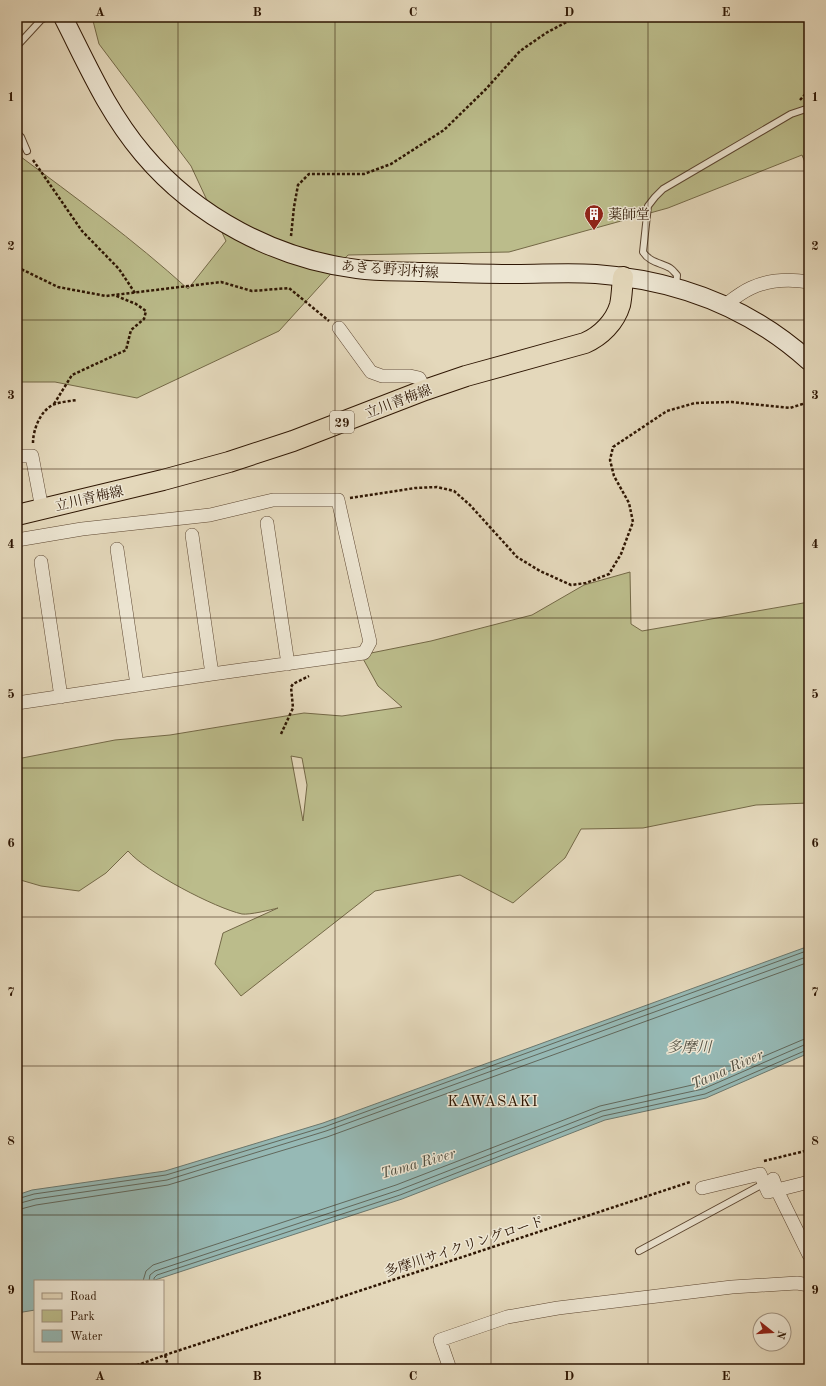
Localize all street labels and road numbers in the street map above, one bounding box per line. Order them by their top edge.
street label: あきる野羽村線 [341,259,439,280]
street label: 立川青梅線 [363,382,434,421]
road number: 29 [330,411,354,433]
street label: 立川青梅線 [53,483,125,514]
street label: 多摩川サイクリングロード [383,1214,546,1279]

